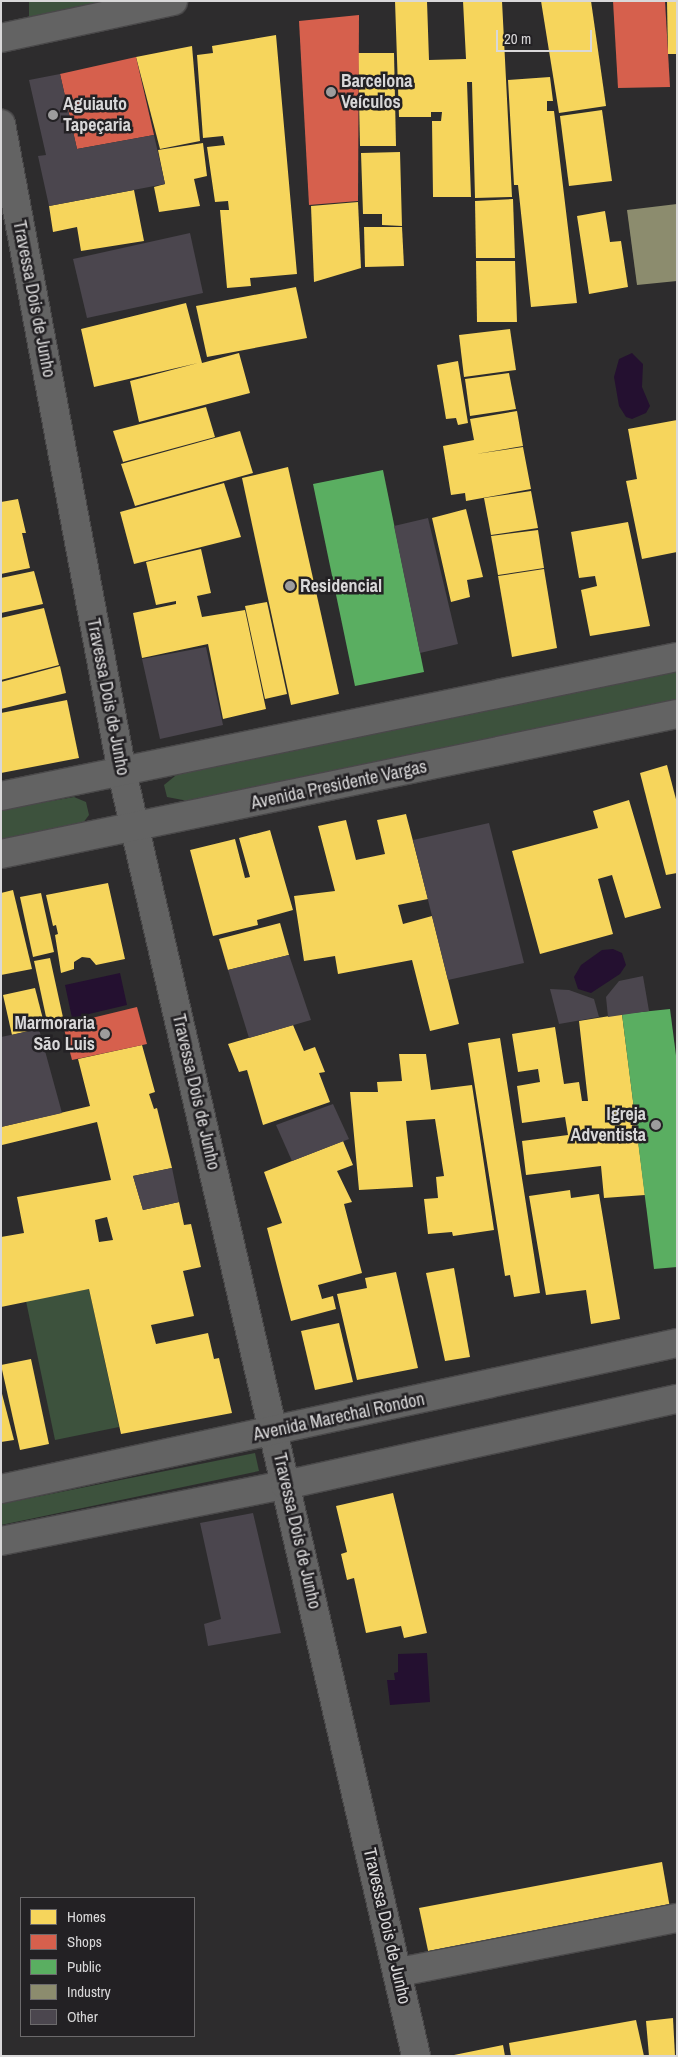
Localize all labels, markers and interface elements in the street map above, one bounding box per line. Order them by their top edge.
scale bar [498,20,594,52]
text: 20 m [504,28,531,49]
place label: Barcelona Veículos [341,71,412,114]
marker: Barcelona Veículos [325,86,337,98]
place label: Aguiauto Tapeçaria [63,94,131,136]
marker: Aguiauto Tapeçaria [47,109,59,121]
street label: Travessa Dois de Junho [8,219,60,379]
place label: Residencial [300,575,382,597]
marker: Residencial [284,580,296,592]
street label: Travessa Dois de Junho [82,617,134,777]
street label: Avenida Presidente Vargas [249,756,429,814]
street label: Travessa Dois de Junho [168,1012,224,1172]
place label: Marmoraria São Luis [15,1013,95,1056]
marker: Marmoraria São Luis [99,1028,111,1040]
place label: Igreja Adventista [571,1104,646,1146]
marker: Igreja Adventista [650,1119,662,1131]
street label: Avenida Marechal Rondon [251,1388,427,1446]
street label: Travessa Dois de Junho [269,1451,325,1611]
street label: Travessa Dois de Junho [359,1846,415,2006]
legend [20,1897,195,2037]
text: Homes [67,1906,106,1927]
text: Shops [67,1931,102,1952]
text: Public [67,1956,101,1977]
text: Industry [67,1981,111,2002]
text: Other [67,2006,98,2027]

